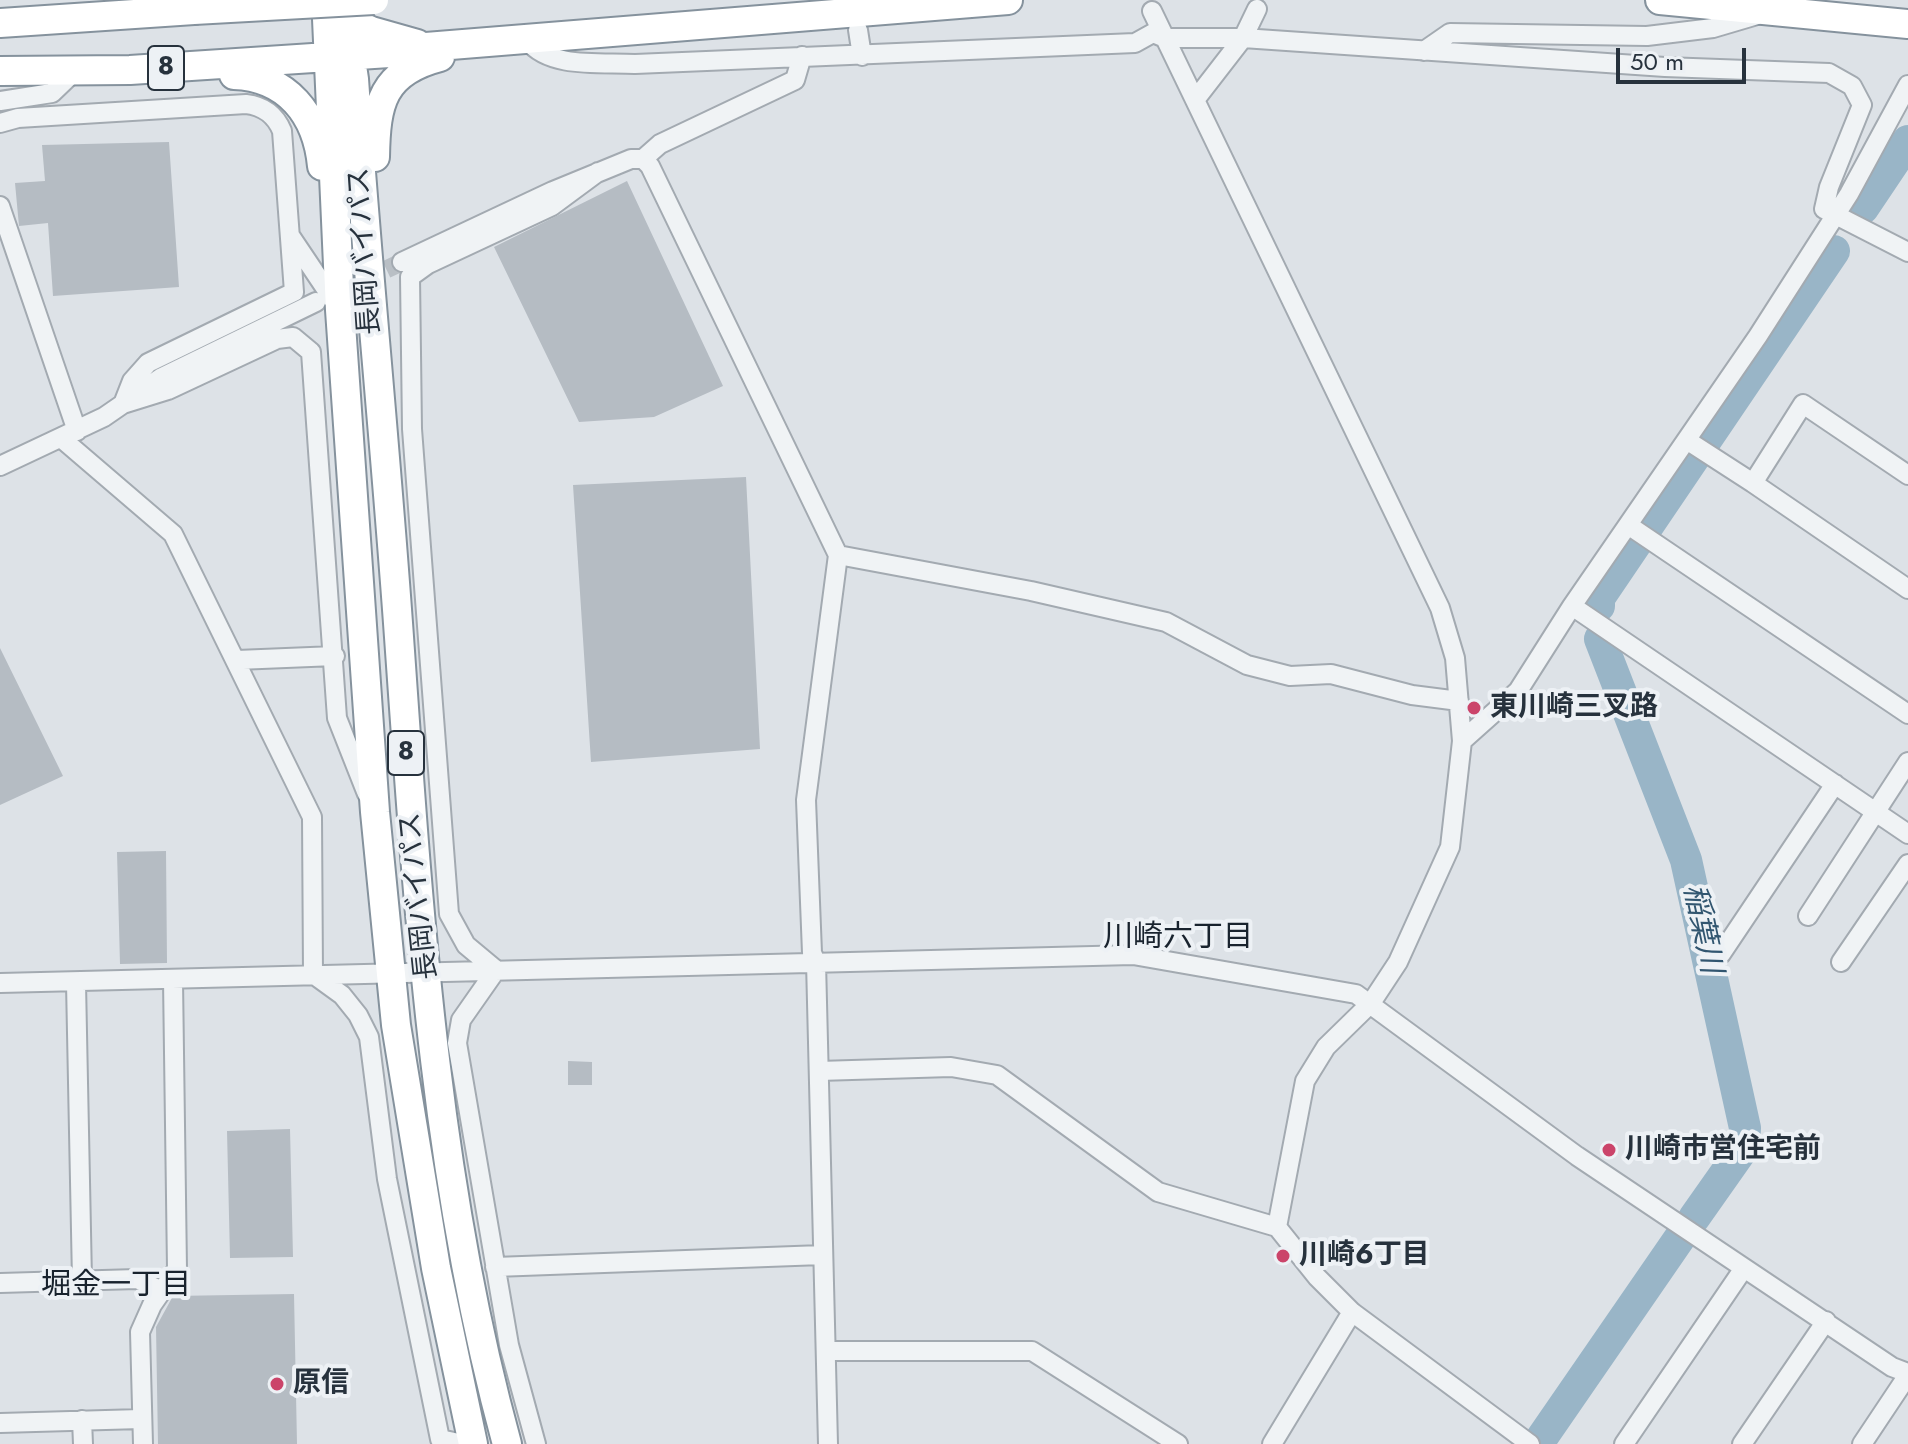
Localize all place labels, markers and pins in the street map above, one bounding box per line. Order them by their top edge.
place label: 東川崎三叉路 [1490,691,1658,725]
marker: 東川崎三叉路 [1465,699,1483,717]
place label: 川崎市営住宅前 [1625,1133,1821,1167]
marker: 川崎市営住宅前 [1600,1141,1618,1159]
place label: 川崎6丁目 [1299,1239,1430,1273]
marker: 川崎6丁目 [1274,1247,1292,1265]
place label: 原信 [293,1367,349,1401]
marker: 原信 [268,1375,286,1393]

